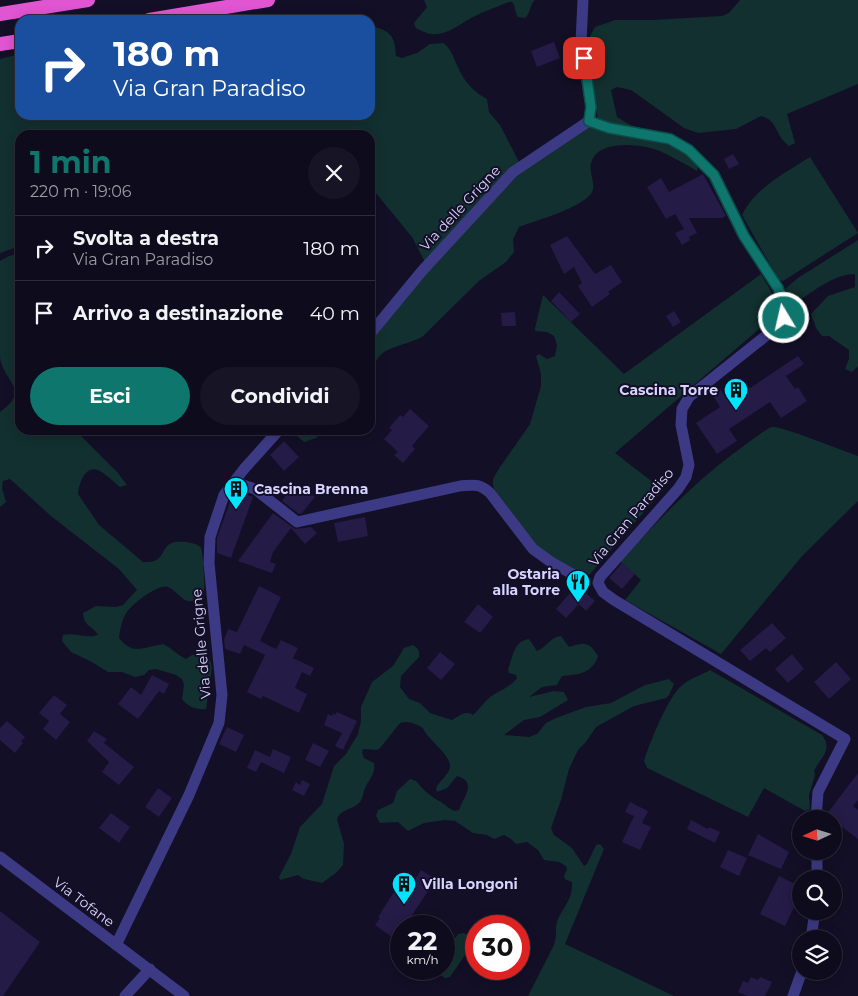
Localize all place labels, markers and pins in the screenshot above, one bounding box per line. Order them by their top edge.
pin [563,37,605,79]
building icon: Cascina Torre [723,377,749,411]
place label: Cascina Torre [619,381,718,399]
building icon: Cascina Brenna [223,476,249,510]
place label: Cascina Brenna [254,480,368,498]
place label: Ostaria alla Torre [493,565,560,599]
restaurant icon: Ostaria alla Torre [565,569,591,603]
building icon: Villa Longoni [391,871,417,905]
place label: Villa Longoni [421,875,518,893]

